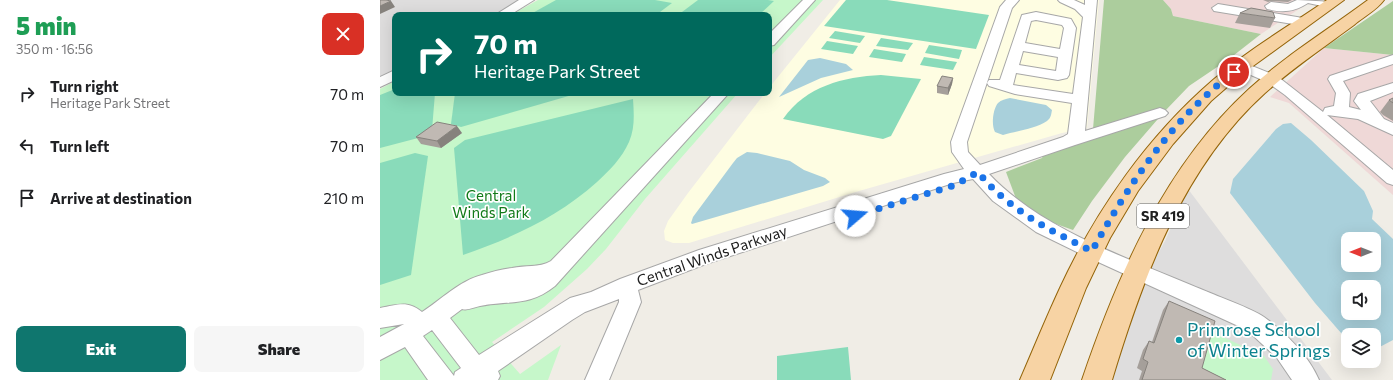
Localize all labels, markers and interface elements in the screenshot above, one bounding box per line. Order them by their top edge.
text: 5 min [16,11,77,40]
button: close [322,13,364,55]
text: 70 m [474,26,538,60]
icon: right [408,28,460,80]
text: 350 m · 16:56 [16,41,93,57]
pin [1217,55,1251,89]
text: Heritage Park Street [474,60,640,82]
icon: arrive [1223,61,1245,83]
text: Turn right [50,77,119,95]
icon: right [16,83,38,105]
text: 70 m [330,85,364,103]
text: Heritage Park Street [50,95,170,111]
icon: left [16,135,38,157]
text: Turn left [50,137,109,155]
text: 70 m [330,137,364,155]
park label: Central Winds Park [452,186,530,221]
icon: arrive [16,187,38,209]
text: Arrive at destination [50,189,192,207]
text: 210 m [324,189,364,207]
position arrow [834,195,876,237]
road number: SR 419 [1137,204,1189,228]
street label: Central Winds Parkway [634,221,790,289]
north arrow [1341,232,1381,272]
map controls [1341,232,1381,368]
button: sound [1341,280,1381,320]
place label: Primrose School of Winter Springs [1187,318,1330,361]
button: Exit [16,326,186,372]
button: Share [194,326,364,372]
button: layers [1341,328,1381,368]
marker: Primrose School of Winter Springs [1174,335,1184,345]

